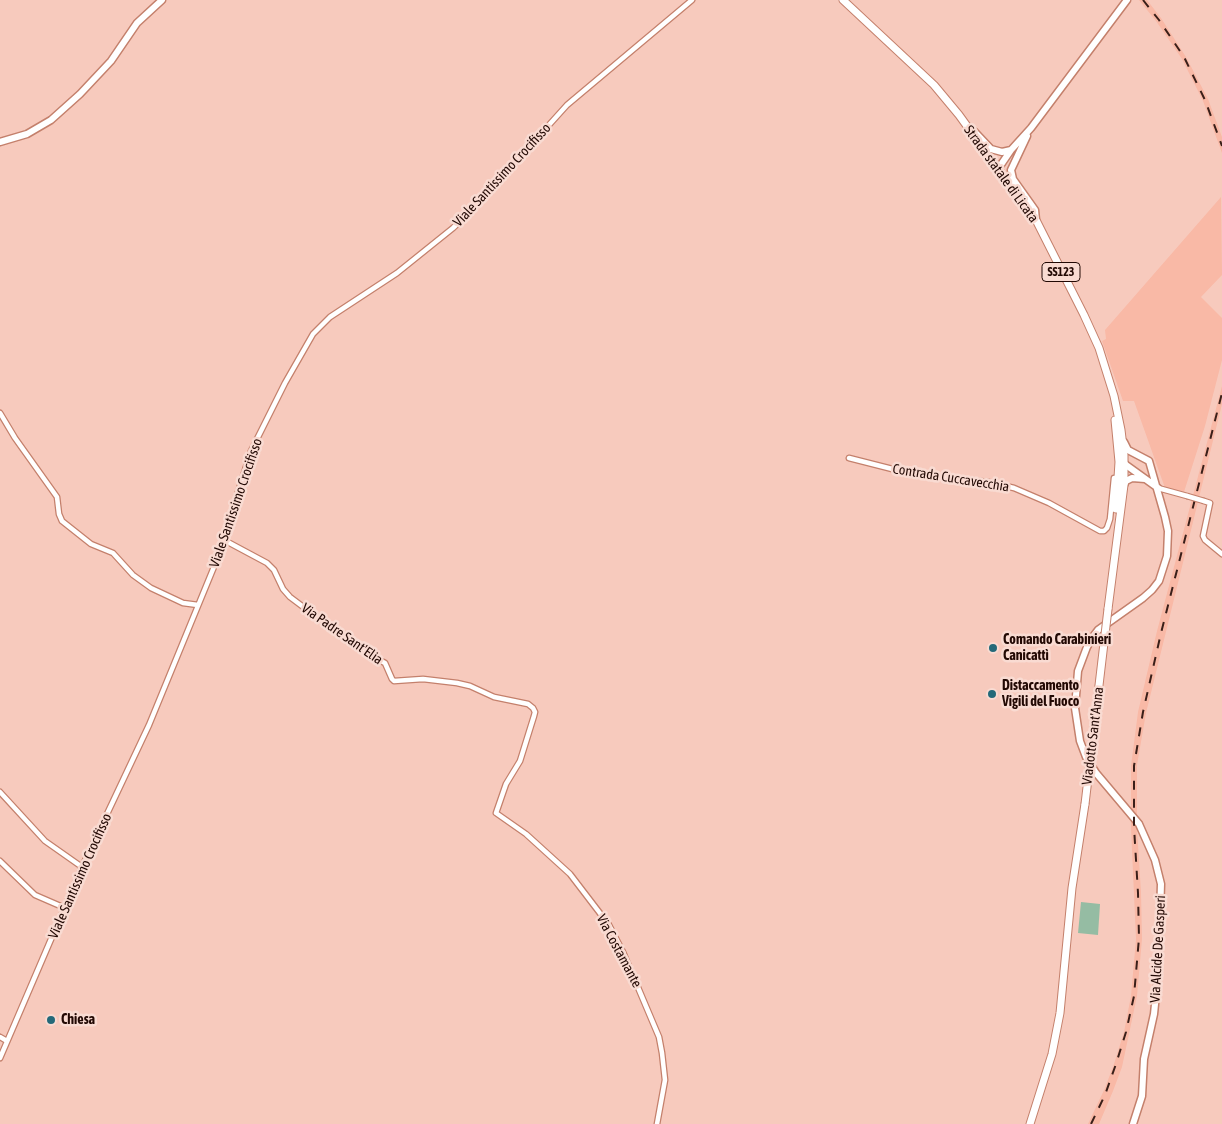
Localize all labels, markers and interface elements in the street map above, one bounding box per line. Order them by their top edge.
street label: Viale Santissimo Crocifisso [450,120,554,230]
street label: Strada statale di Licata [960,122,1042,226]
road number: SS123 [1042,262,1080,282]
street label: Viale Santissimo Crocifisso [206,436,266,570]
street label: Contrada Cuccavecchia [891,460,1011,496]
street label: Via Padre Sant'Elia [298,600,386,668]
place label: Comando Carabinieri Canicattì [1003,632,1111,664]
marker: Comando Carabinieri Canicattì [987,642,999,654]
place label: Distaccamento Vigili del Fuoco [1002,678,1079,710]
street label: Viadotto Sant'Anna [1079,686,1107,786]
marker: Distaccamento Vigili del Fuoco [986,688,998,700]
street label: Viale Santissimo Crocifisso [45,811,115,941]
street label: Via Alcide De Gasperi [1147,895,1169,1003]
street label: Via Costamante [593,912,645,990]
place label: Chiesa [61,1012,95,1028]
marker: Chiesa [45,1014,57,1026]

